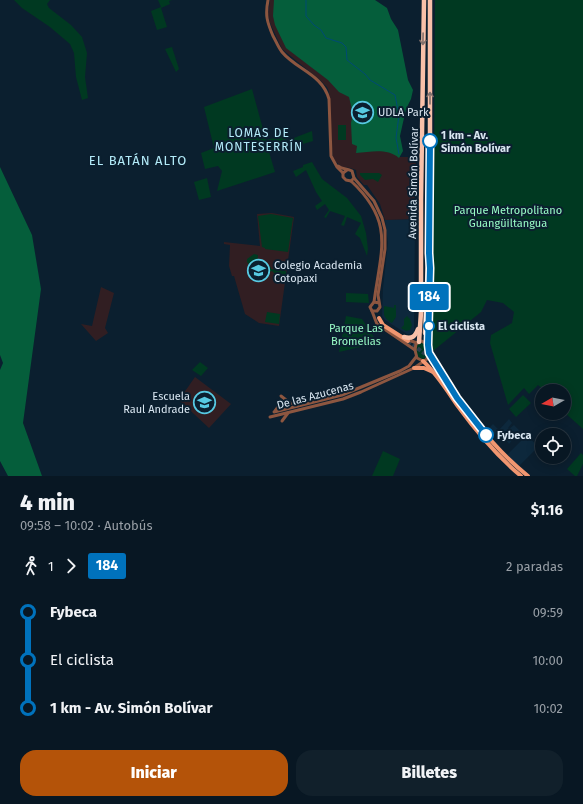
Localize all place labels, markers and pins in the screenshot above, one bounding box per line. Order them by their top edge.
school or university icon: UDLA Park [350,99,376,125]
place label: UDLA Park [378,106,429,119]
place label: 1 km - Av. Simón Bolívar [441,129,511,155]
marker: 1 km - Av. Simón Bolívar [422,133,438,149]
school or university icon: Colegio Academia Cotopaxi [246,258,272,284]
place label: Colegio Academia Cotopaxi [274,259,362,285]
marker: El ciclista [423,320,435,332]
place label: El ciclista [438,320,485,333]
school or university icon: Escuela Raul Andrade [192,389,218,415]
place label: Escuela Raul Andrade [123,390,190,416]
marker: Fybeca [478,427,494,443]
place label: Fybeca [497,429,532,442]

